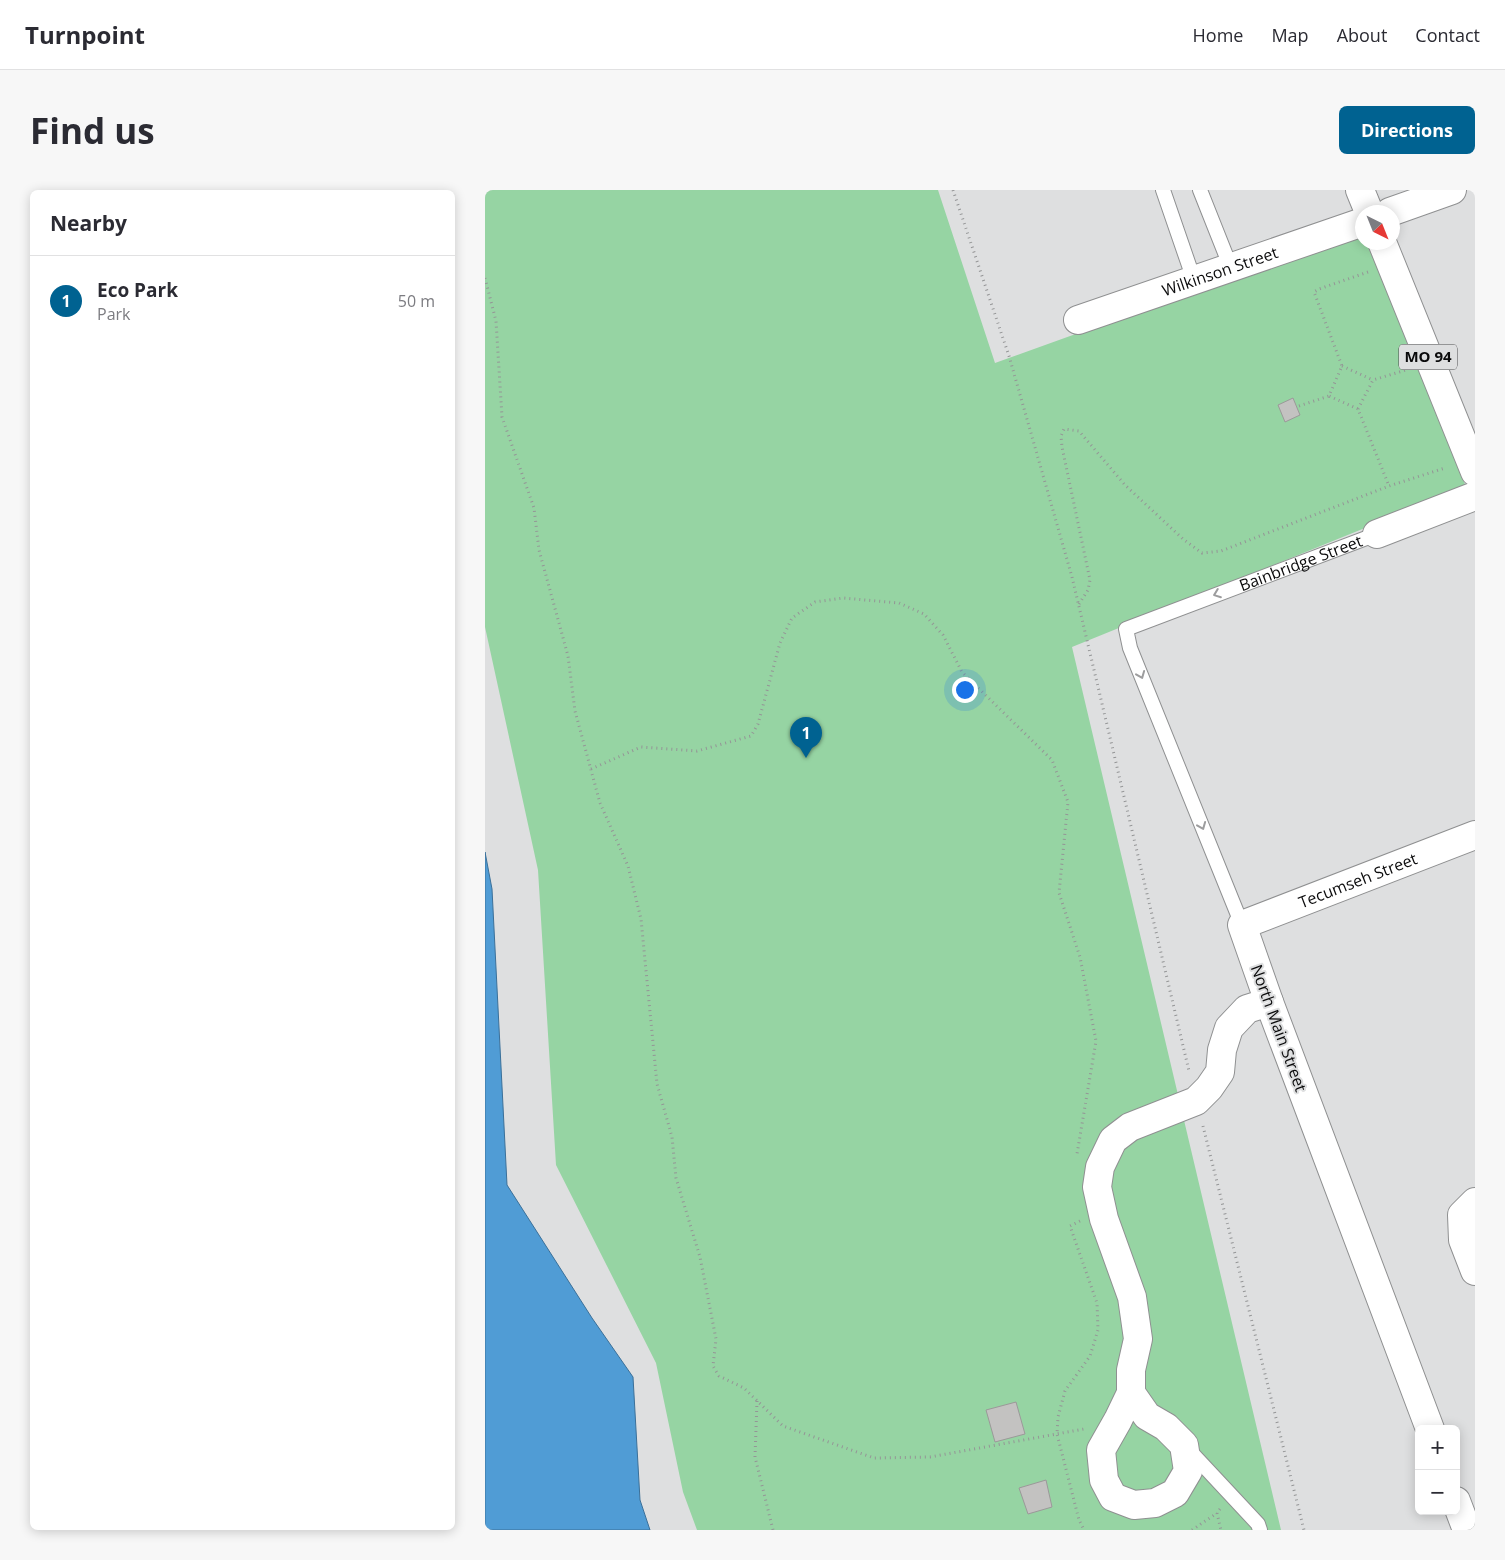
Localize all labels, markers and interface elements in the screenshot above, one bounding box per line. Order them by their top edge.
text: Turnpoint [25,18,145,51]
text: Home [1193,23,1243,47]
text: Map [1271,23,1309,47]
text: About [1337,23,1387,47]
text: Contact [1415,23,1480,47]
button: Directions [1339,106,1475,154]
text: Find us [30,107,155,154]
north arrow [1355,205,1400,250]
text: Nearby [50,209,127,237]
street label: Wilkinson Street [1159,241,1281,301]
text: Eco Park [97,277,178,303]
text: 1 [61,290,71,312]
text: 50 m [398,290,435,312]
text: Park [97,303,130,325]
road number: MO 94 [1399,344,1457,370]
street label: Bainbridge Street [1236,530,1366,596]
one-way arrow [1214,588,1222,598]
one-way arrow [1135,670,1145,679]
your location [952,677,978,703]
pin: 1 [790,717,822,758]
one-way arrow [1196,821,1206,829]
street label: Tecumseh Street [1295,847,1420,913]
street label: North Main Street [1246,961,1312,1095]
map controls [1415,1425,1460,1515]
button: + [1415,1425,1460,1470]
button: − [1415,1470,1460,1515]

